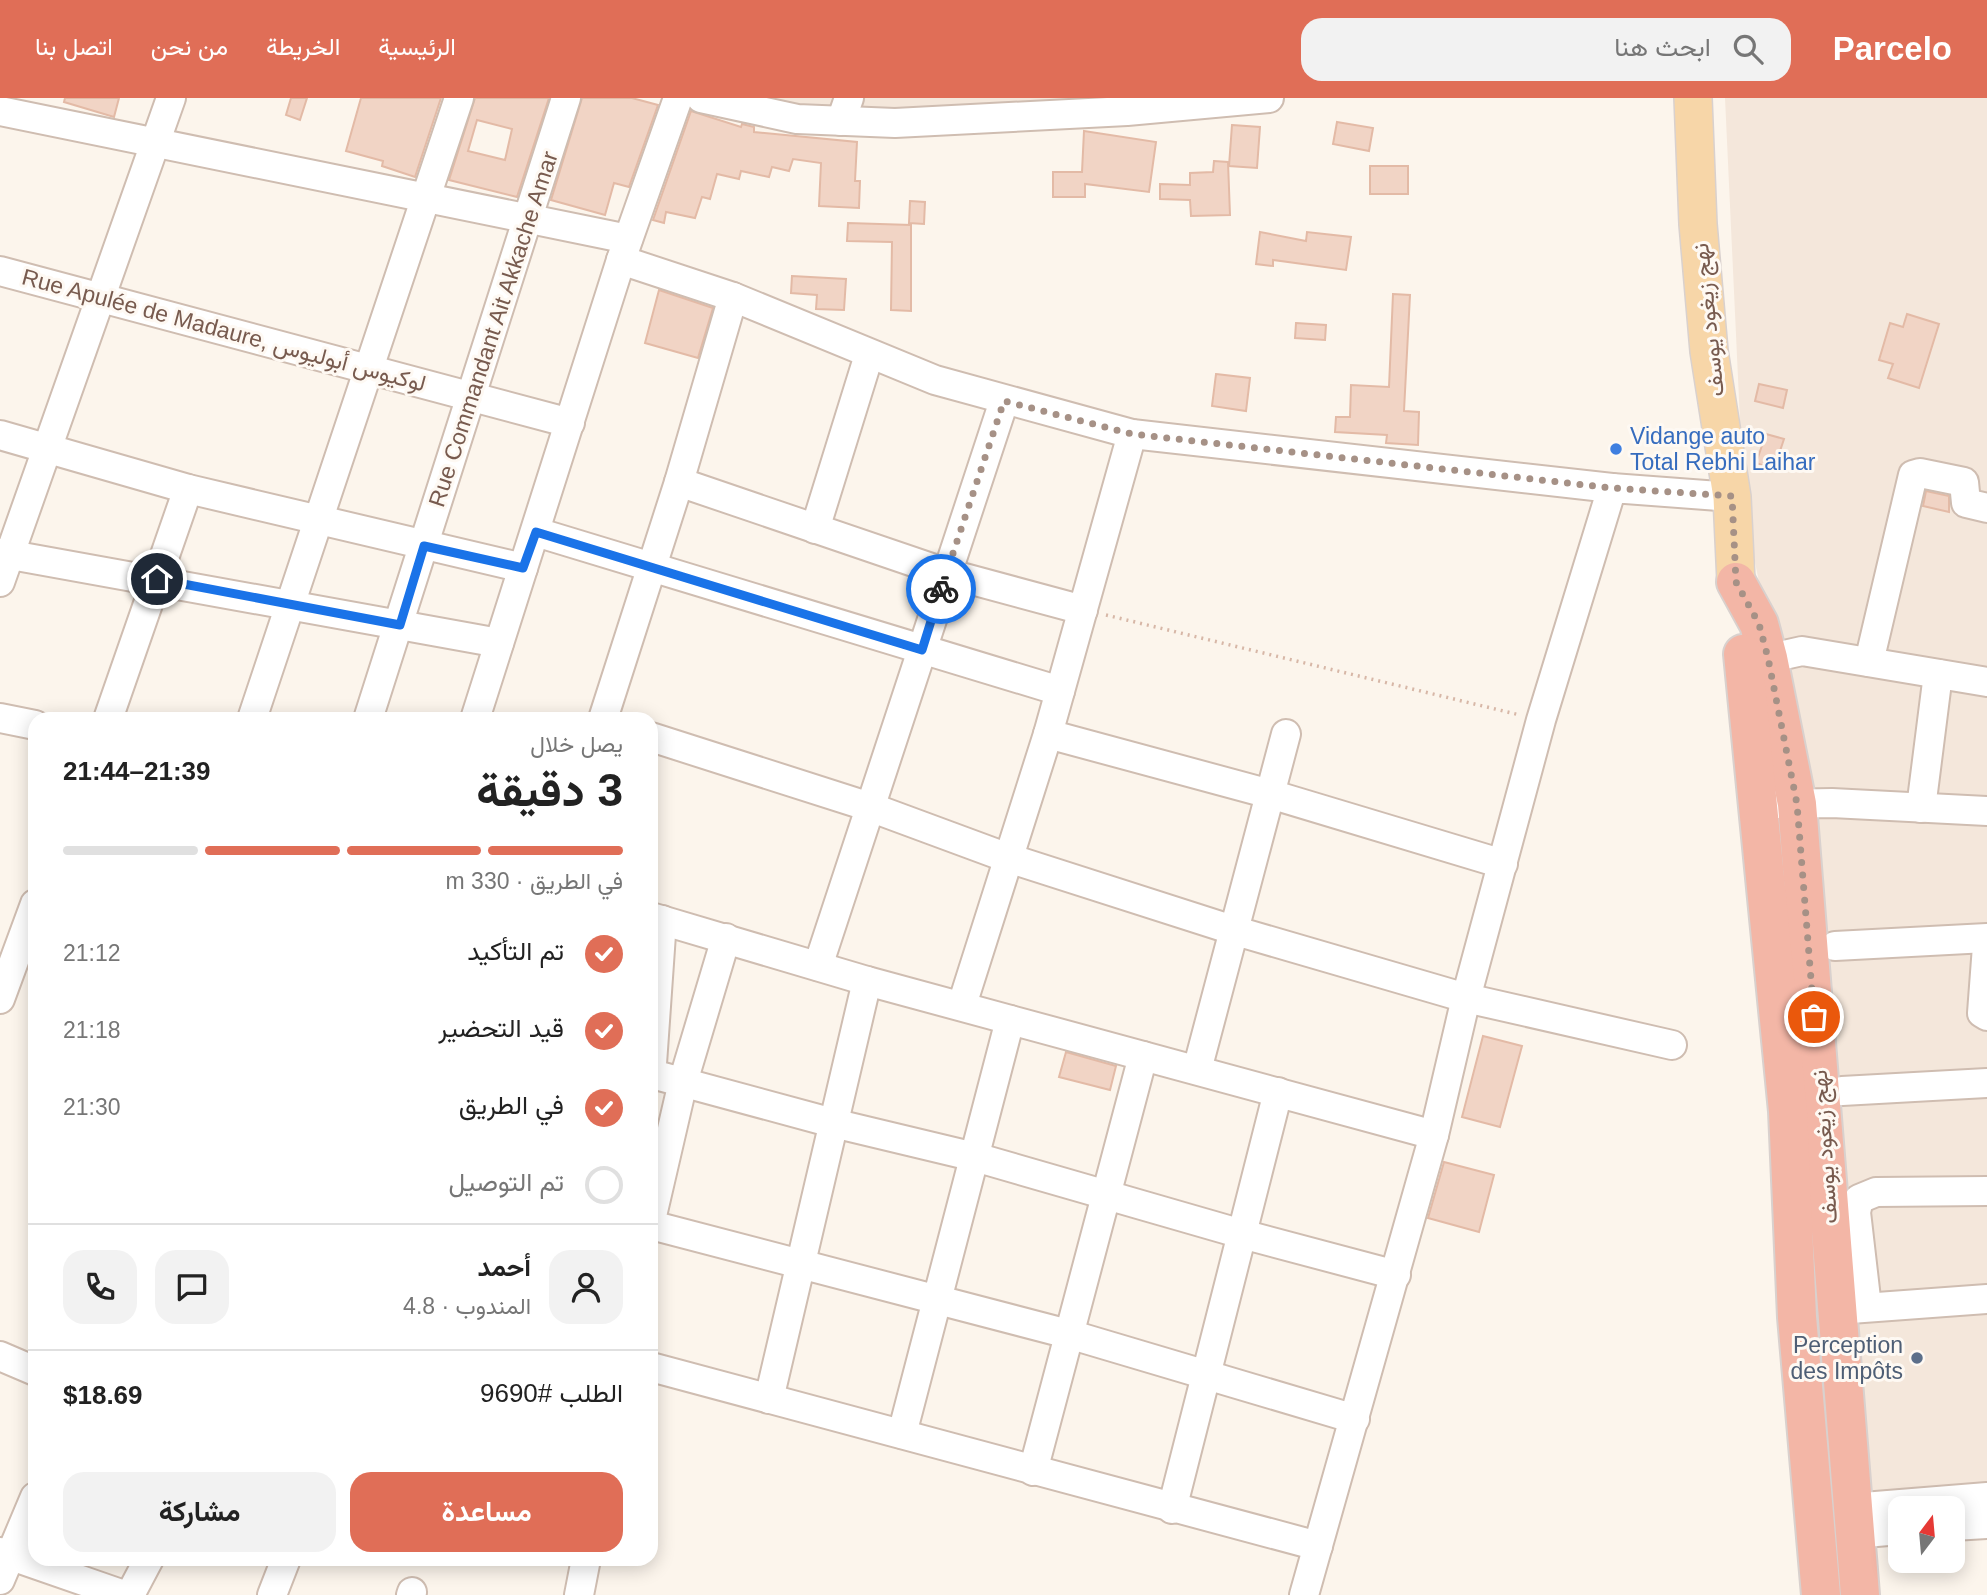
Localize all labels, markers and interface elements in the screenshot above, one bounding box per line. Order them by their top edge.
search box [1301,18,1791,81]
icon: search [1729,30,1767,68]
text: Parcelo [1833,30,1952,67]
text: ابحث هنا [1614,32,1711,62]
text: اتصل بنا [35,33,113,60]
text: من نحن [151,33,228,60]
text: الخريطة [266,33,340,60]
text: الرئيسية [378,33,456,60]
street label: Rue Commandant Ait Akkache Amar [423,148,563,510]
street label: نهج زيغود يوسف [1687,242,1732,398]
street label: Rue Apulée de Madaure, لوكيوس أبوليوس [19,263,429,398]
place label: Vidange auto Total Rebhi Laihar [1630,423,1816,475]
marker: Vidange auto Total Rebhi Laihar [1608,441,1624,457]
pin [127,549,187,609]
courier [906,554,976,624]
icon: home [138,560,176,598]
icon: bike [922,570,960,608]
text: يصل خلال [530,731,623,757]
text: 21:39–21:44 [63,756,210,786]
text: 3 دقيقة [476,764,623,816]
text: في الطريق · 330 m [446,868,623,894]
icon: check [585,935,623,973]
text: تم التأكيد [467,936,564,966]
text: 21:12 [63,940,121,966]
pin [1784,987,1844,1047]
icon: bag [1795,998,1833,1036]
icon: check [585,1012,623,1050]
text: قيد التحضير [438,1013,564,1043]
text: 21:18 [63,1017,121,1043]
street label: نهج زيغود يوسف [1806,1069,1845,1225]
icon: check [585,1089,623,1127]
text: في الطريق [459,1090,564,1120]
text: 21:30 [63,1094,121,1120]
text: تم التوصيل [448,1167,564,1197]
button: phone [63,1250,137,1324]
button: chat [155,1250,229,1324]
button: person [549,1250,623,1324]
text: أحمد [478,1252,531,1282]
text: المندوب · 4.8 [403,1293,531,1319]
place label: Perception des Impôts [1791,1332,1903,1384]
marker: Perception des Impôts [1909,1350,1925,1366]
text: الطلب #9690 [480,1378,623,1408]
text: $18.69 [63,1380,143,1410]
button: مشاركة [63,1472,336,1552]
button: مساعدة [350,1472,623,1552]
north arrow [1888,1496,1965,1573]
map controls [1888,1496,1965,1573]

